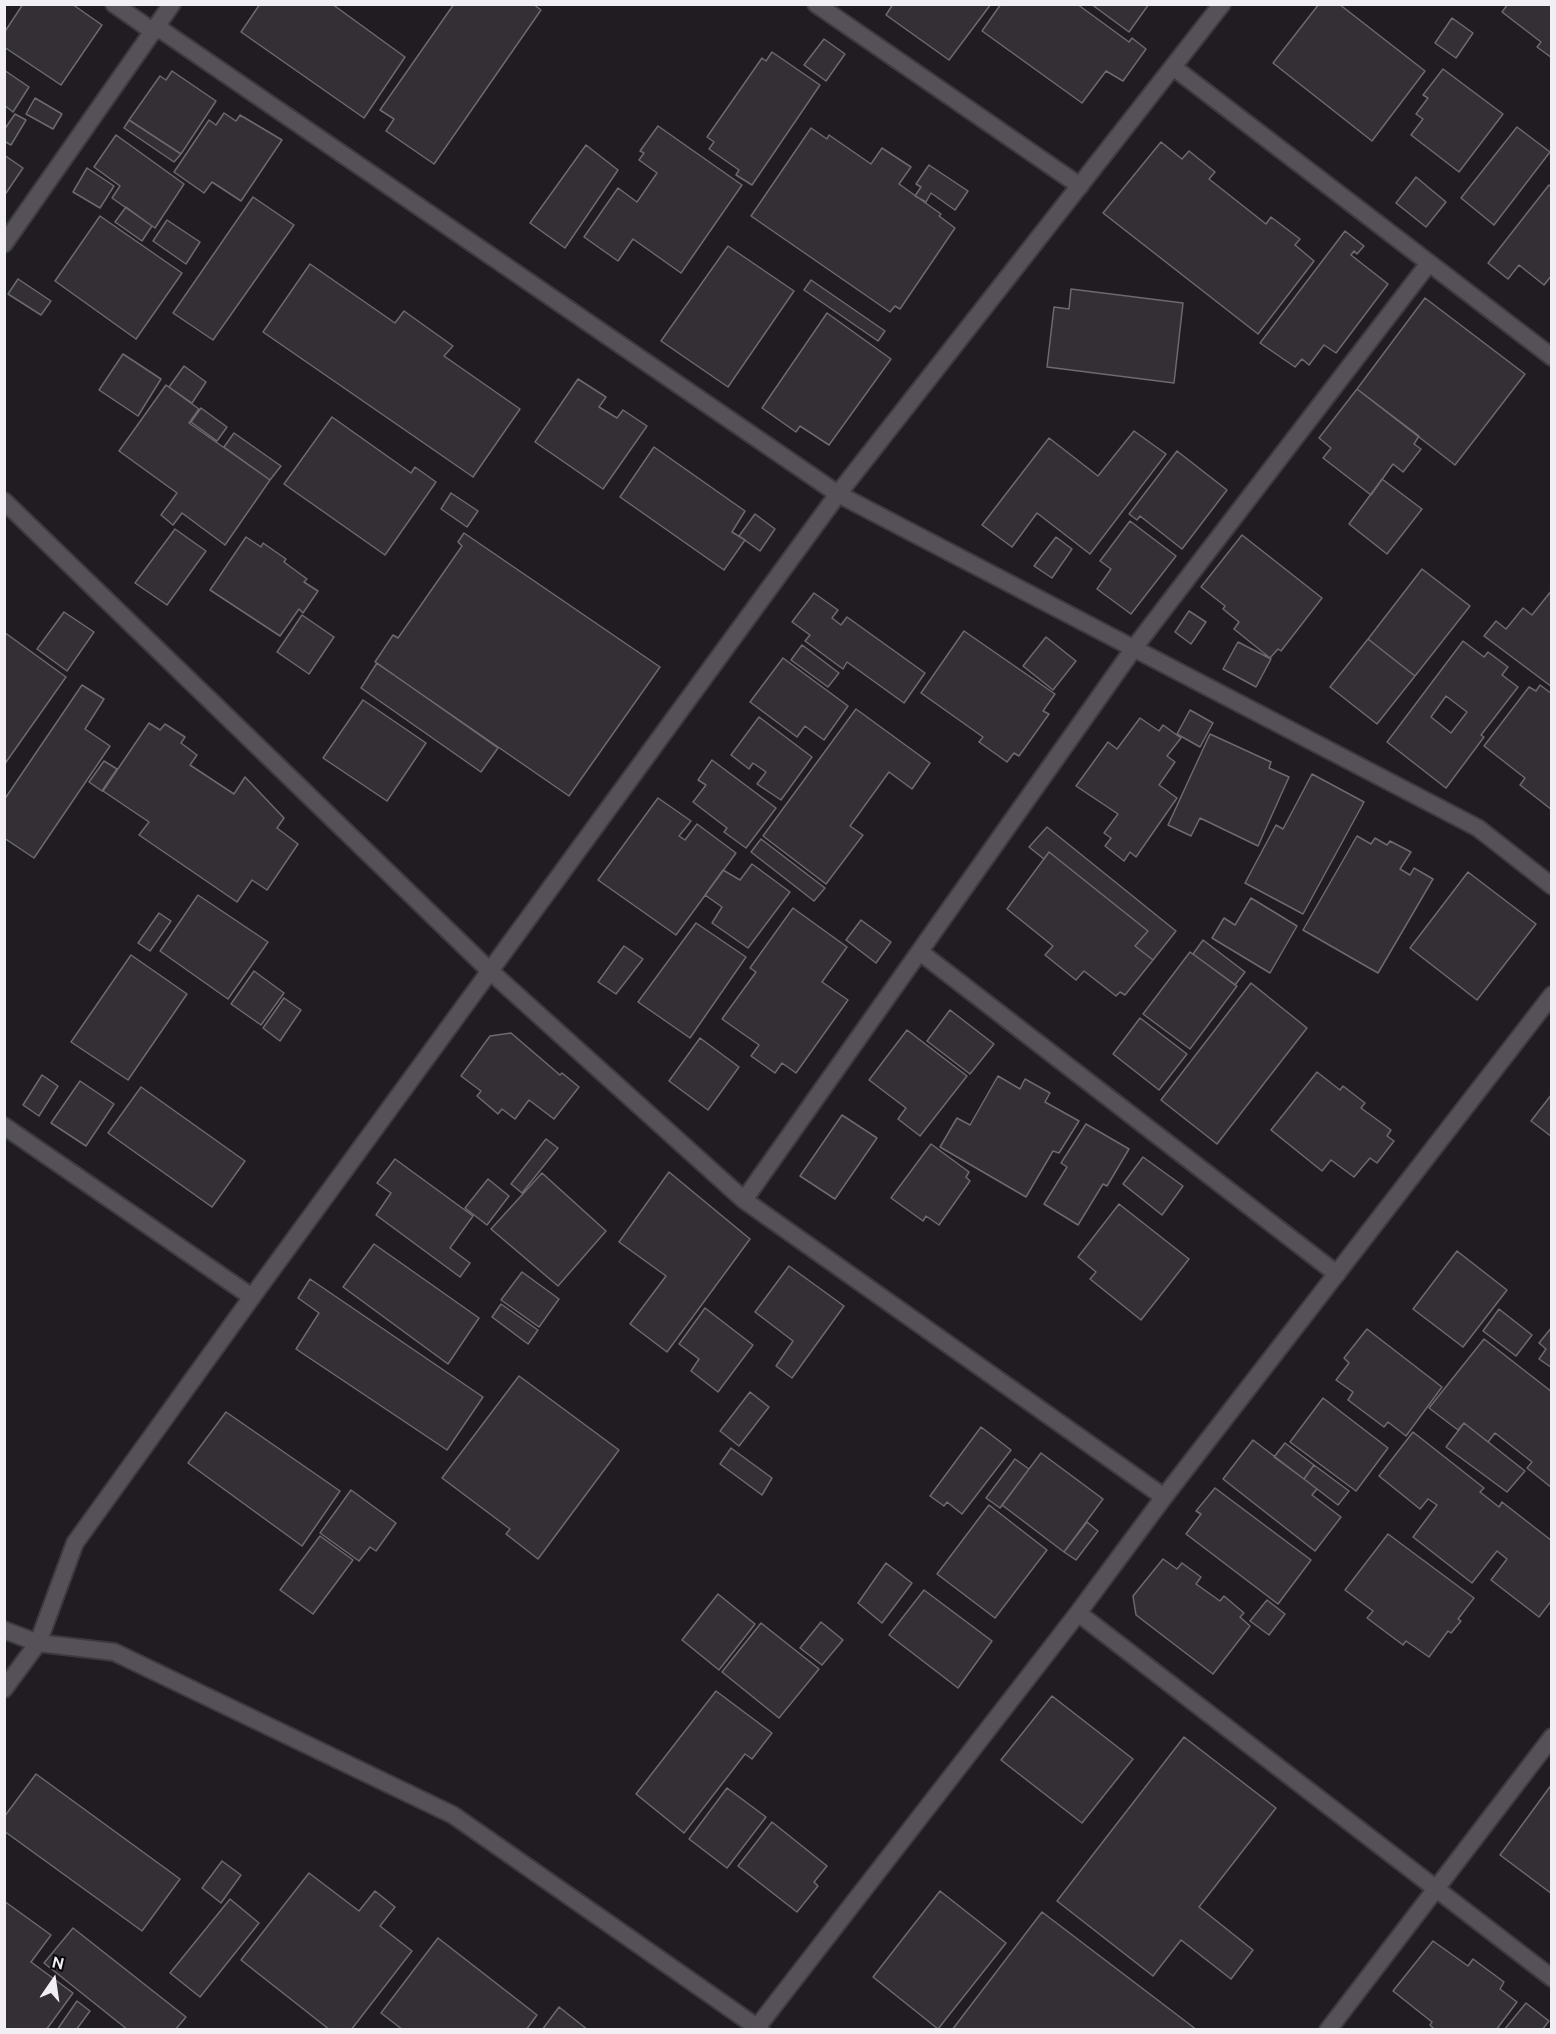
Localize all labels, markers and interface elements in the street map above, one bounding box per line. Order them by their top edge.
north arrow [24,1950,84,2010]
text: N [50,1952,66,1973]

